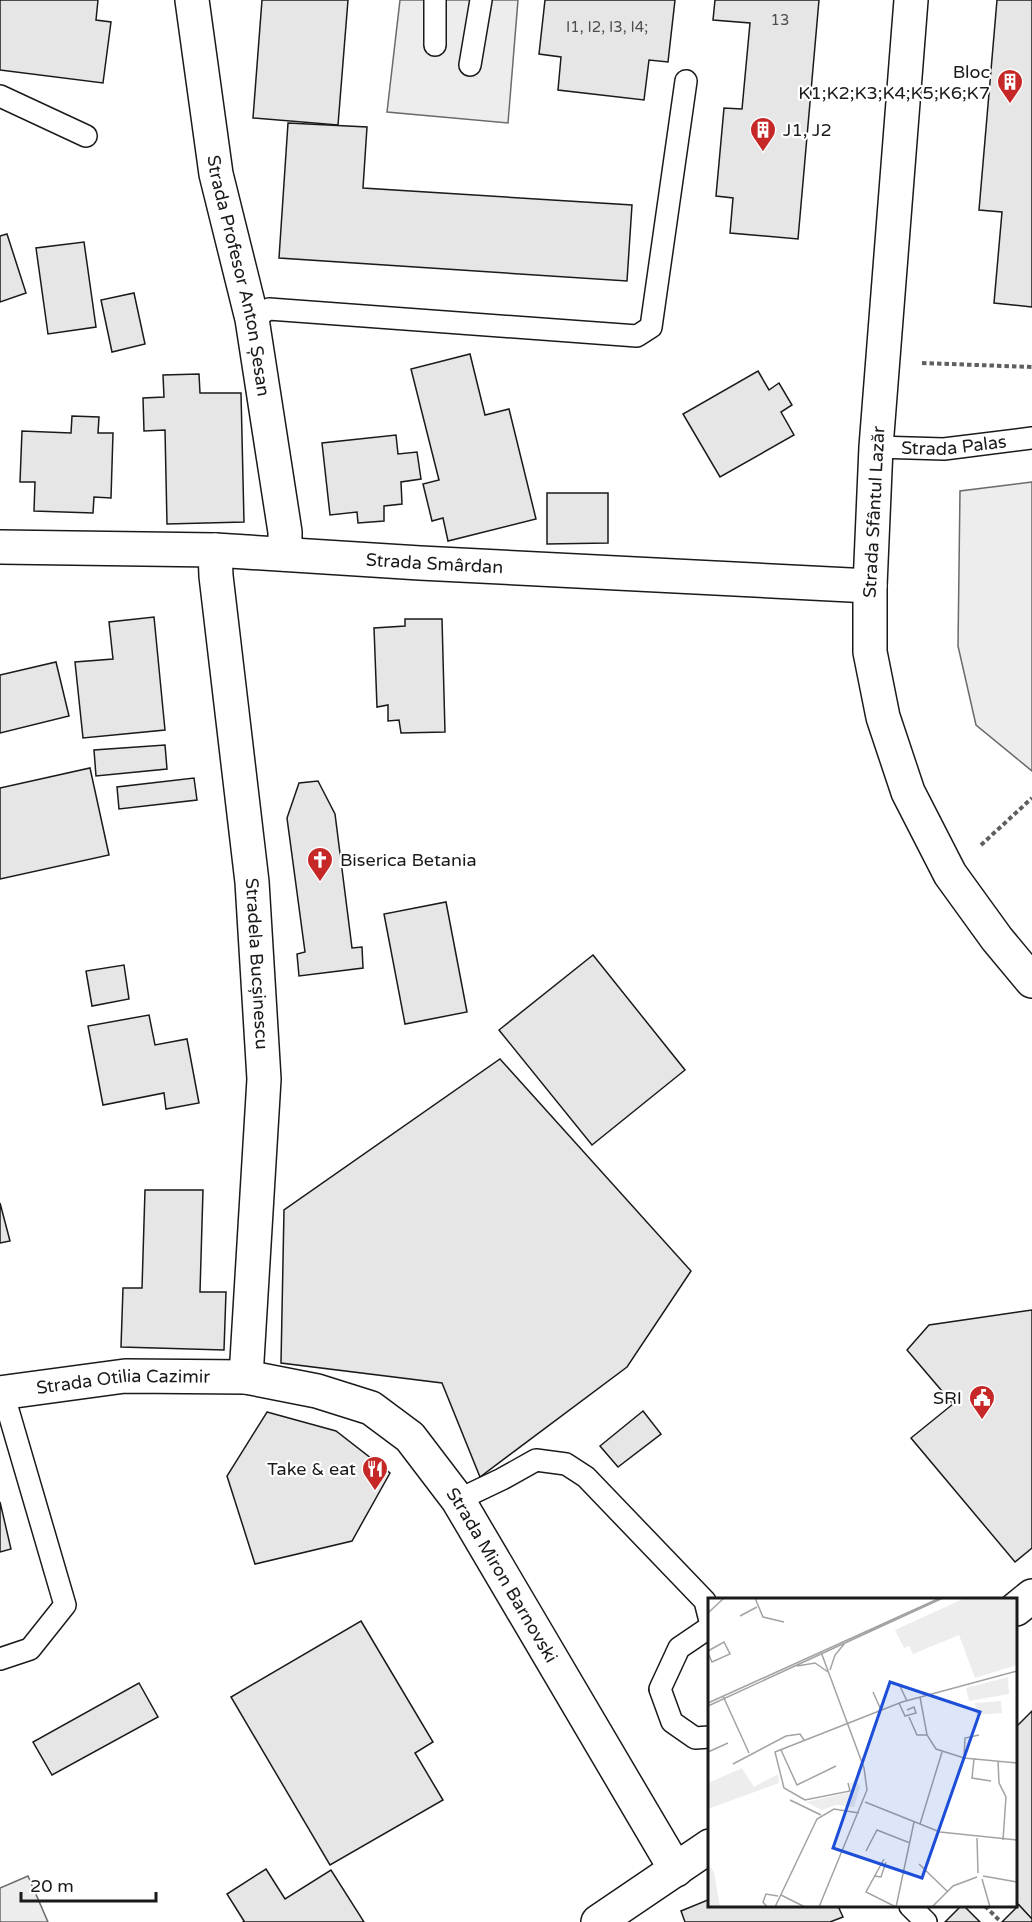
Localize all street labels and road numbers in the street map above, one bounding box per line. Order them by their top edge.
street label: Strada Profesor Anton Șesan [203,154,275,398]
street label: Strada Sfântul Lazăr [859,425,889,599]
street label: Strada Palas [901,430,1008,460]
street label: Strada Smârdan [365,549,504,578]
street label: Stradela Bucșinescu [241,877,273,1050]
street label: Strada Otilia Cazimir [35,1365,210,1399]
street label: Strada Miron Barnovski [442,1483,562,1667]

